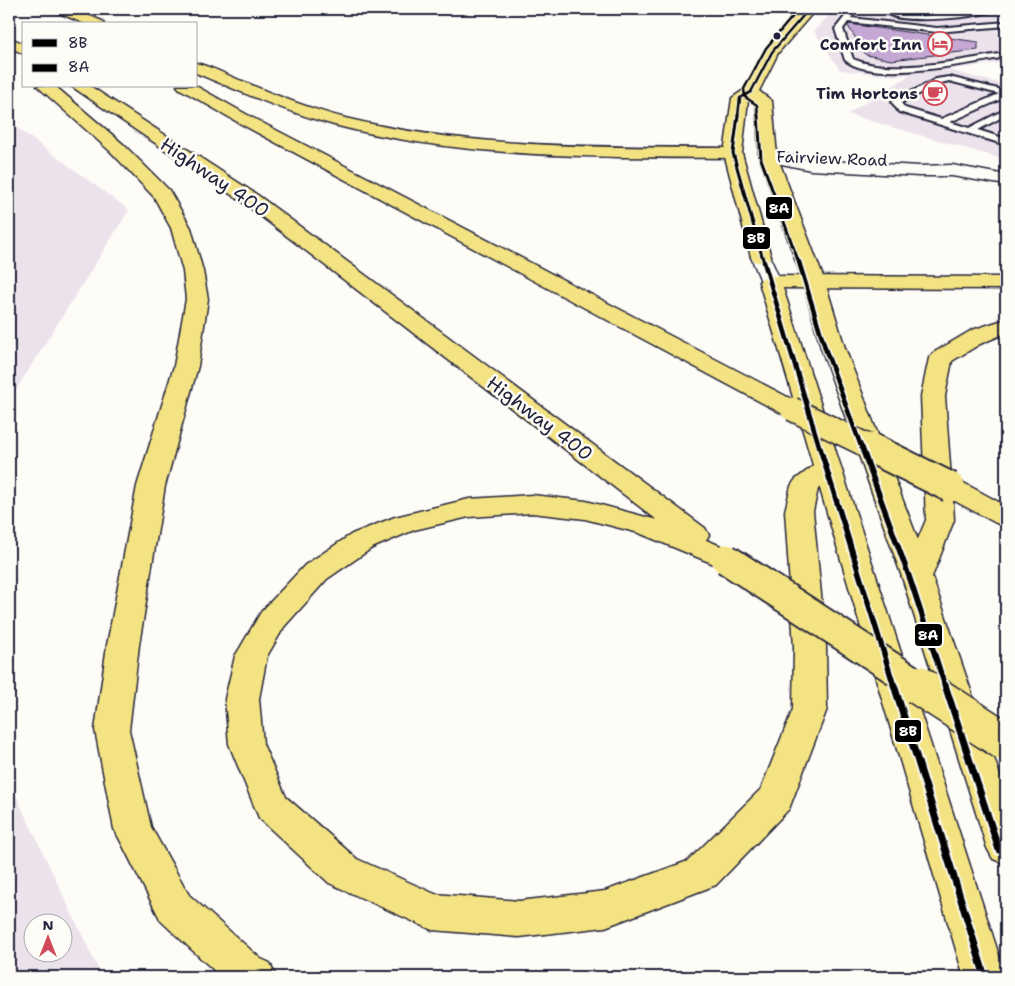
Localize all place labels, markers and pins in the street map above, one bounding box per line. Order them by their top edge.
unlabelled marker [772,31,782,41]
hotel icon: Comfort Inn [927,31,953,57]
place label: Comfort Inn [820,34,922,55]
cafe icon: Tim Hortons [922,80,948,106]
place label: Tim Hortons [816,83,918,104]

